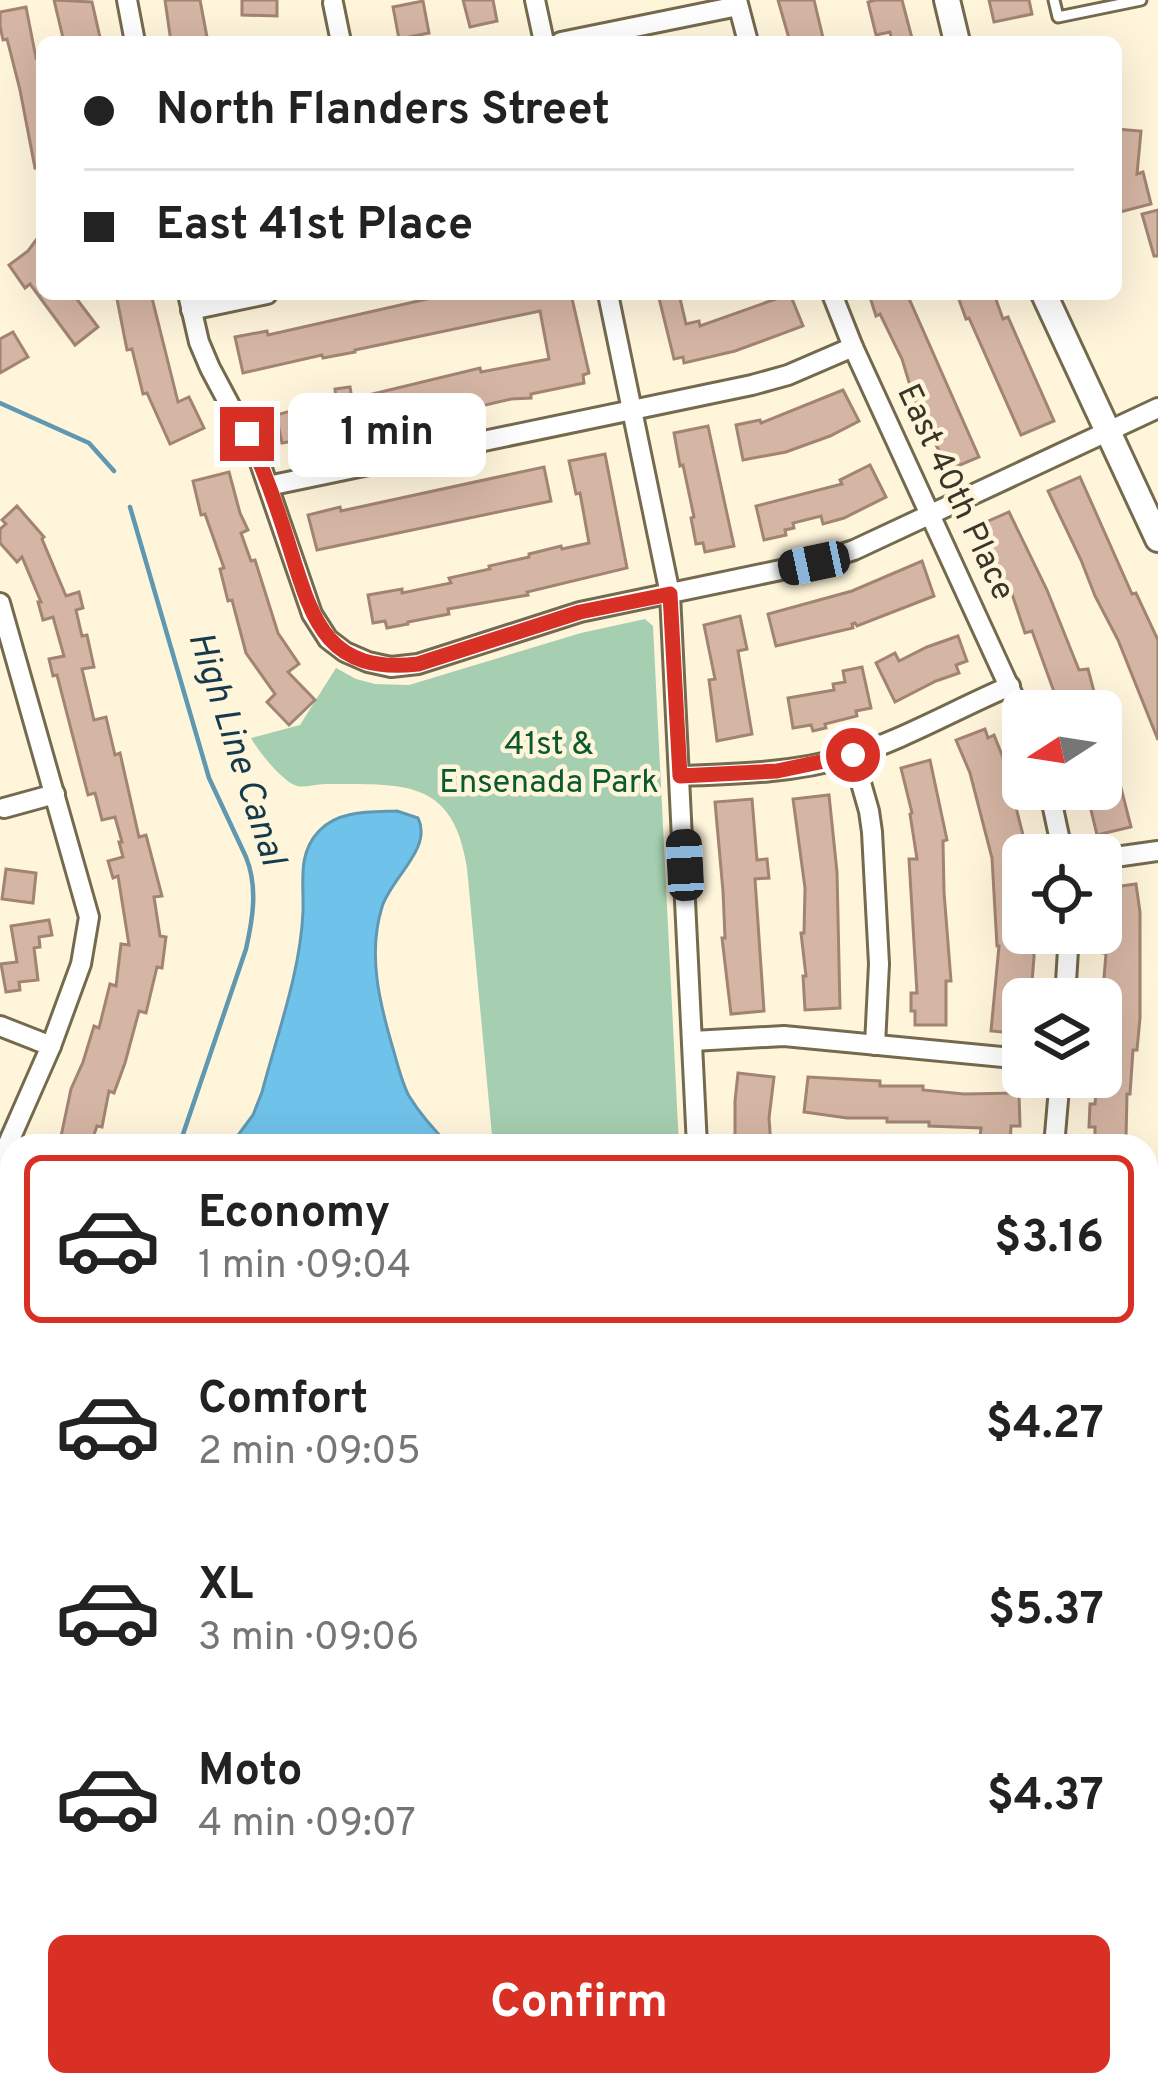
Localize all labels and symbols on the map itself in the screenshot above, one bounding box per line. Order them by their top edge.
street label: East 40th Place [886,378,1022,608]
callout: 1 min [289,392,487,476]
route end [220,407,274,461]
car [775,538,853,588]
water label: High Line Canal [176,626,295,873]
north arrow [1002,690,1122,810]
park label: 41st & Ensenada Park [439,725,659,805]
route start [826,728,880,782]
car [665,828,705,902]

